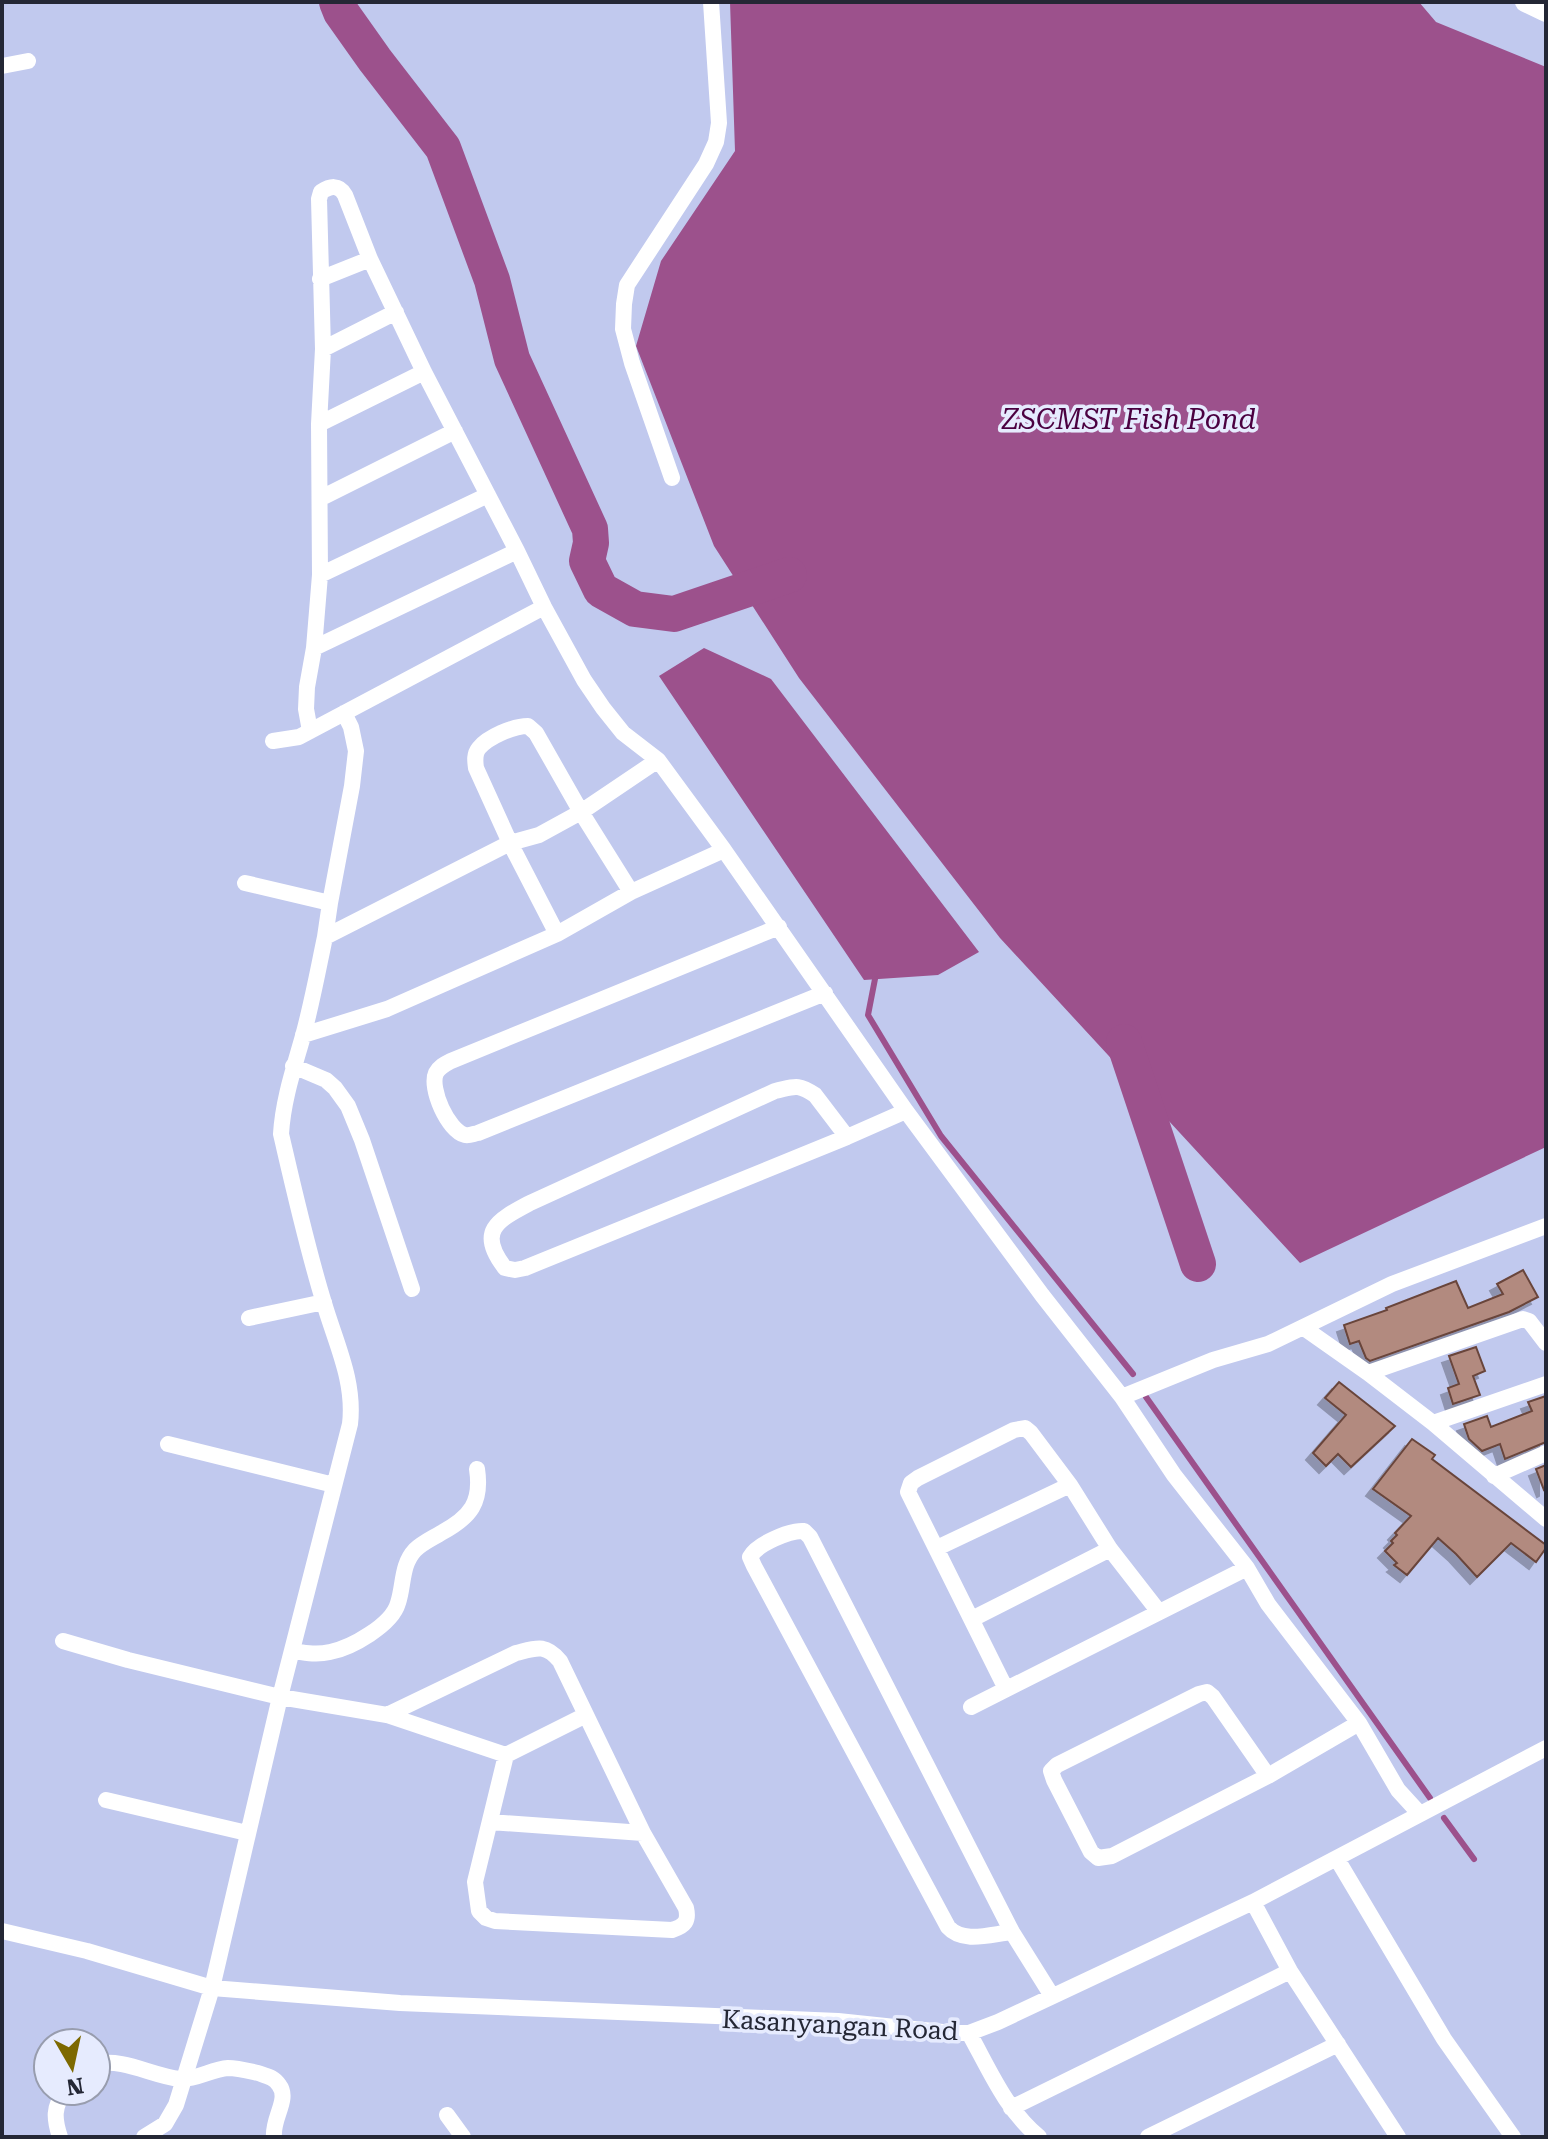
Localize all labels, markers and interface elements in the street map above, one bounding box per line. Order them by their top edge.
water label: ZSCMST Fish Pond [1001,403,1256,436]
street label: Kasanyangan Road [721,2004,959,2046]
north arrow [32,2027,112,2107]
text: N [65,2073,85,2100]

